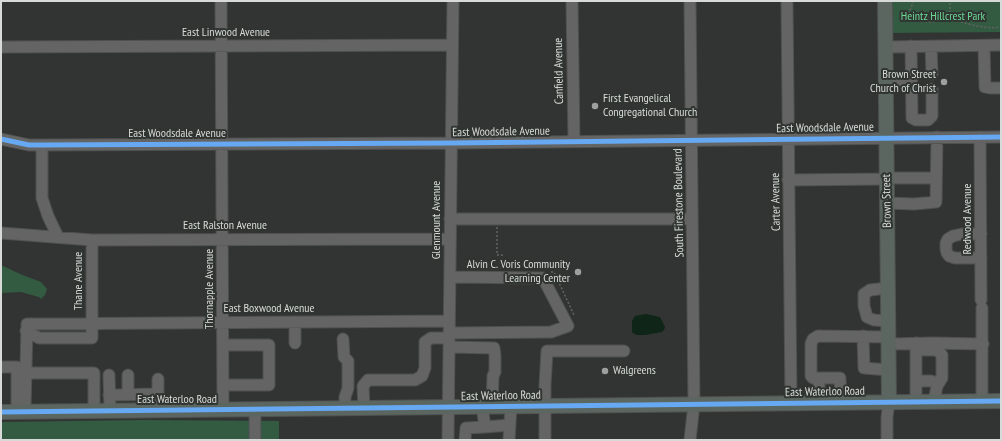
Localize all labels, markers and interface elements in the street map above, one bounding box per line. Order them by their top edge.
park label: Heintz Hillcrest Park [901,10,985,24]
street label: East Linwood Avenue [182,26,270,40]
street label: Canfield Avenue [551,38,567,104]
place label: Brown Street Church of Christ [870,68,936,96]
marker: Brown Street Church of Christ [939,77,949,87]
place label: First Evangelical Congregational Church [603,92,697,120]
marker: First Evangelical Congregational Church [590,101,600,111]
street label: East Woodsdale Avenue [776,120,874,136]
street label: East Woodsdale Avenue [452,124,550,140]
street label: East Woodsdale Avenue [128,127,226,141]
street label: South Firestone Boulevard [671,148,687,258]
street label: Carter Avenue [768,173,784,231]
street label: Brown Street [879,174,895,228]
street label: Glenmount Avenue [430,181,444,259]
street label: Redwood Avenue [961,184,975,254]
street label: East Ralston Avenue [183,219,267,233]
street label: Thornapple Avenue [203,249,217,329]
street label: Thane Avenue [72,252,86,310]
place label: Alvin C. Voris Community Learning Center [467,258,570,286]
marker: Alvin C. Voris Community Learning Center [573,267,583,277]
street label: East Boxwood Avenue [224,302,314,316]
place label: Walgreens [613,364,656,378]
marker: Walgreens [600,366,610,376]
street label: East Waterloo Road [785,384,865,400]
street label: East Waterloo Road [461,388,541,404]
street label: East Waterloo Road [137,393,217,407]

